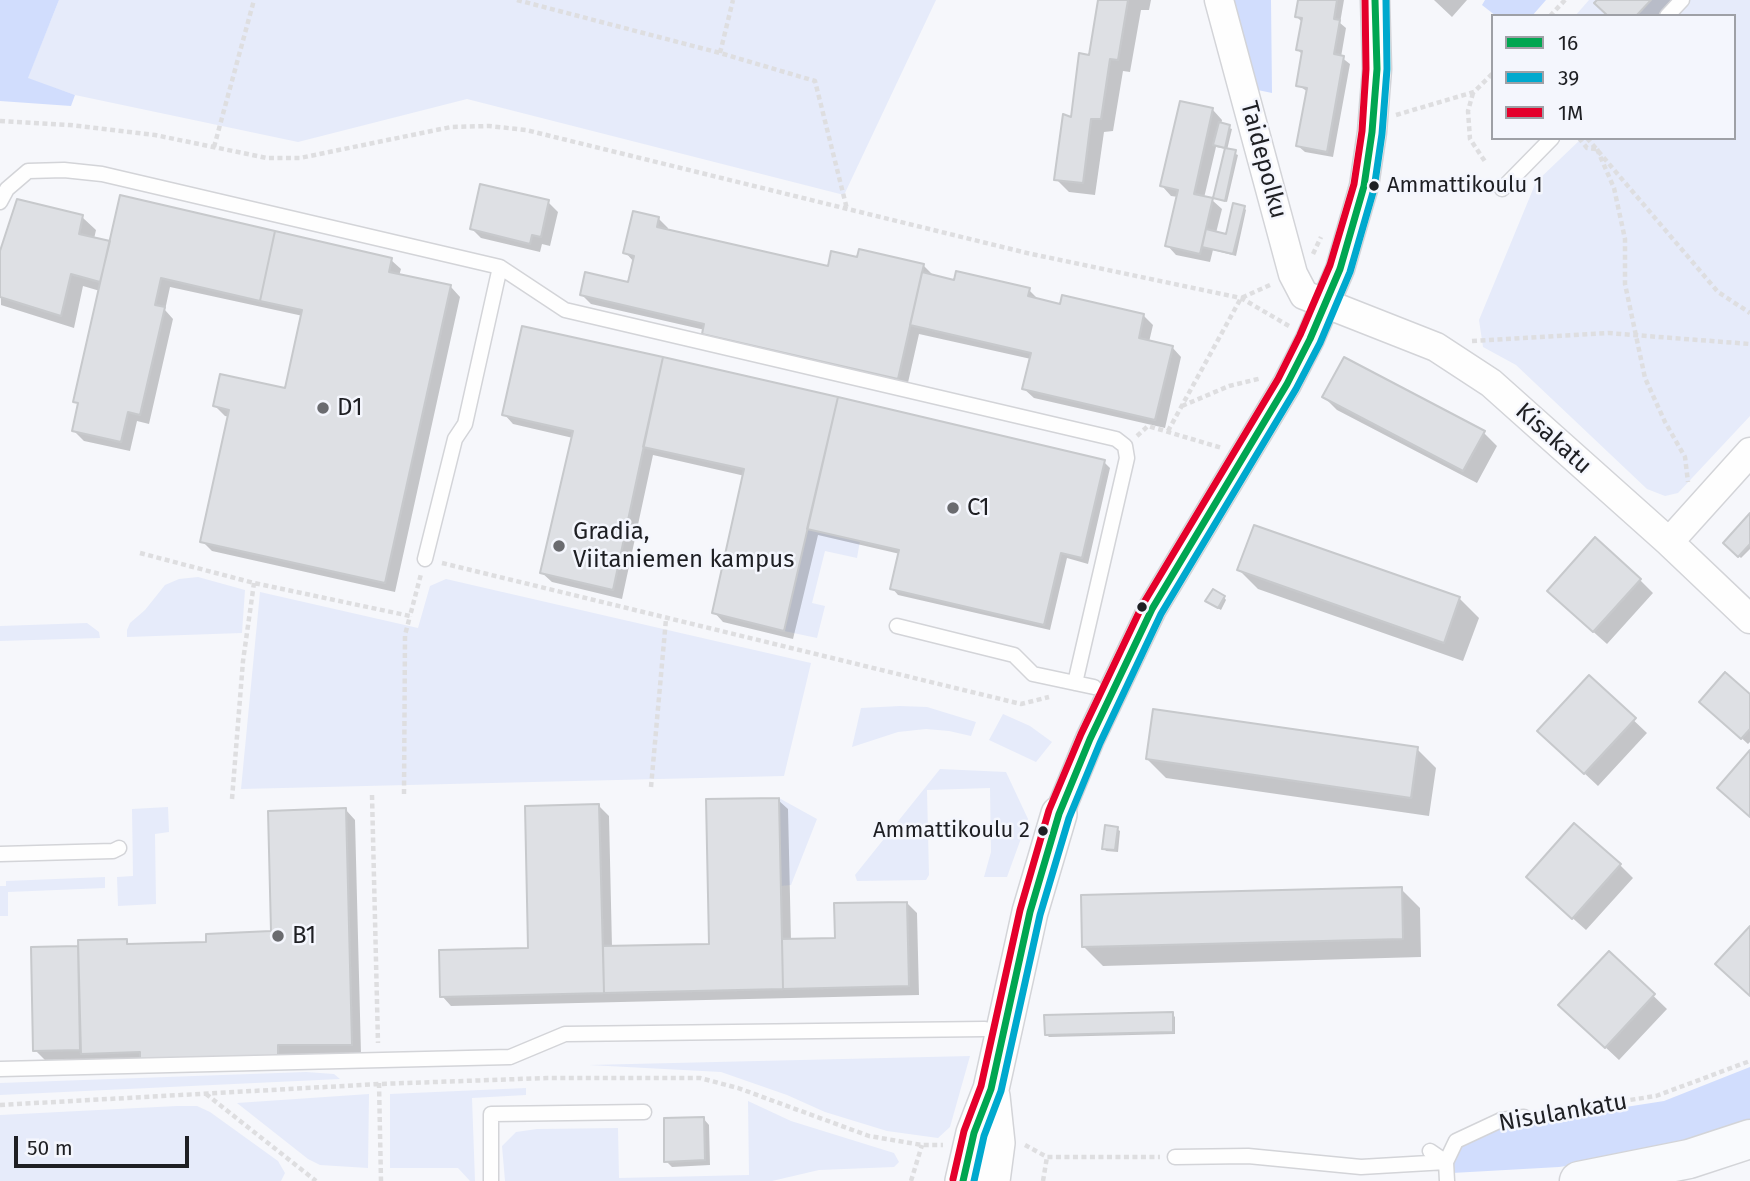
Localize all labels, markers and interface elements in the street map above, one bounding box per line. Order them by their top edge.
legend [1491,14,1736,140]
text: 16 [1558,30,1578,56]
text: 39 [1558,65,1579,91]
street label: Taidepolku [1234,98,1292,222]
text: 1M [1558,100,1583,126]
place label: Ammattikoulu 1 [1387,173,1543,199]
marker: Ammattikoulu 1 [1367,179,1381,193]
place label: D1 [337,394,363,422]
street label: Kisakatu [1509,397,1597,481]
marker: D1 [315,400,331,416]
place label: C1 [967,494,990,522]
marker: C1 [945,500,961,516]
place label: Gradia, Viitaniemen kampus [573,518,794,574]
marker: Gradia, Viitaniemen kampus [551,538,567,554]
unlabelled marker [1135,600,1149,614]
place label: Ammattikoulu 2 [873,818,1030,844]
marker: Ammattikoulu 2 [1036,824,1050,838]
place label: B1 [292,922,316,950]
marker: B1 [270,928,286,944]
street label: Nisulankatu [1496,1088,1630,1138]
scale bar [18,1122,192,1166]
text: 50 m [27,1135,73,1161]

